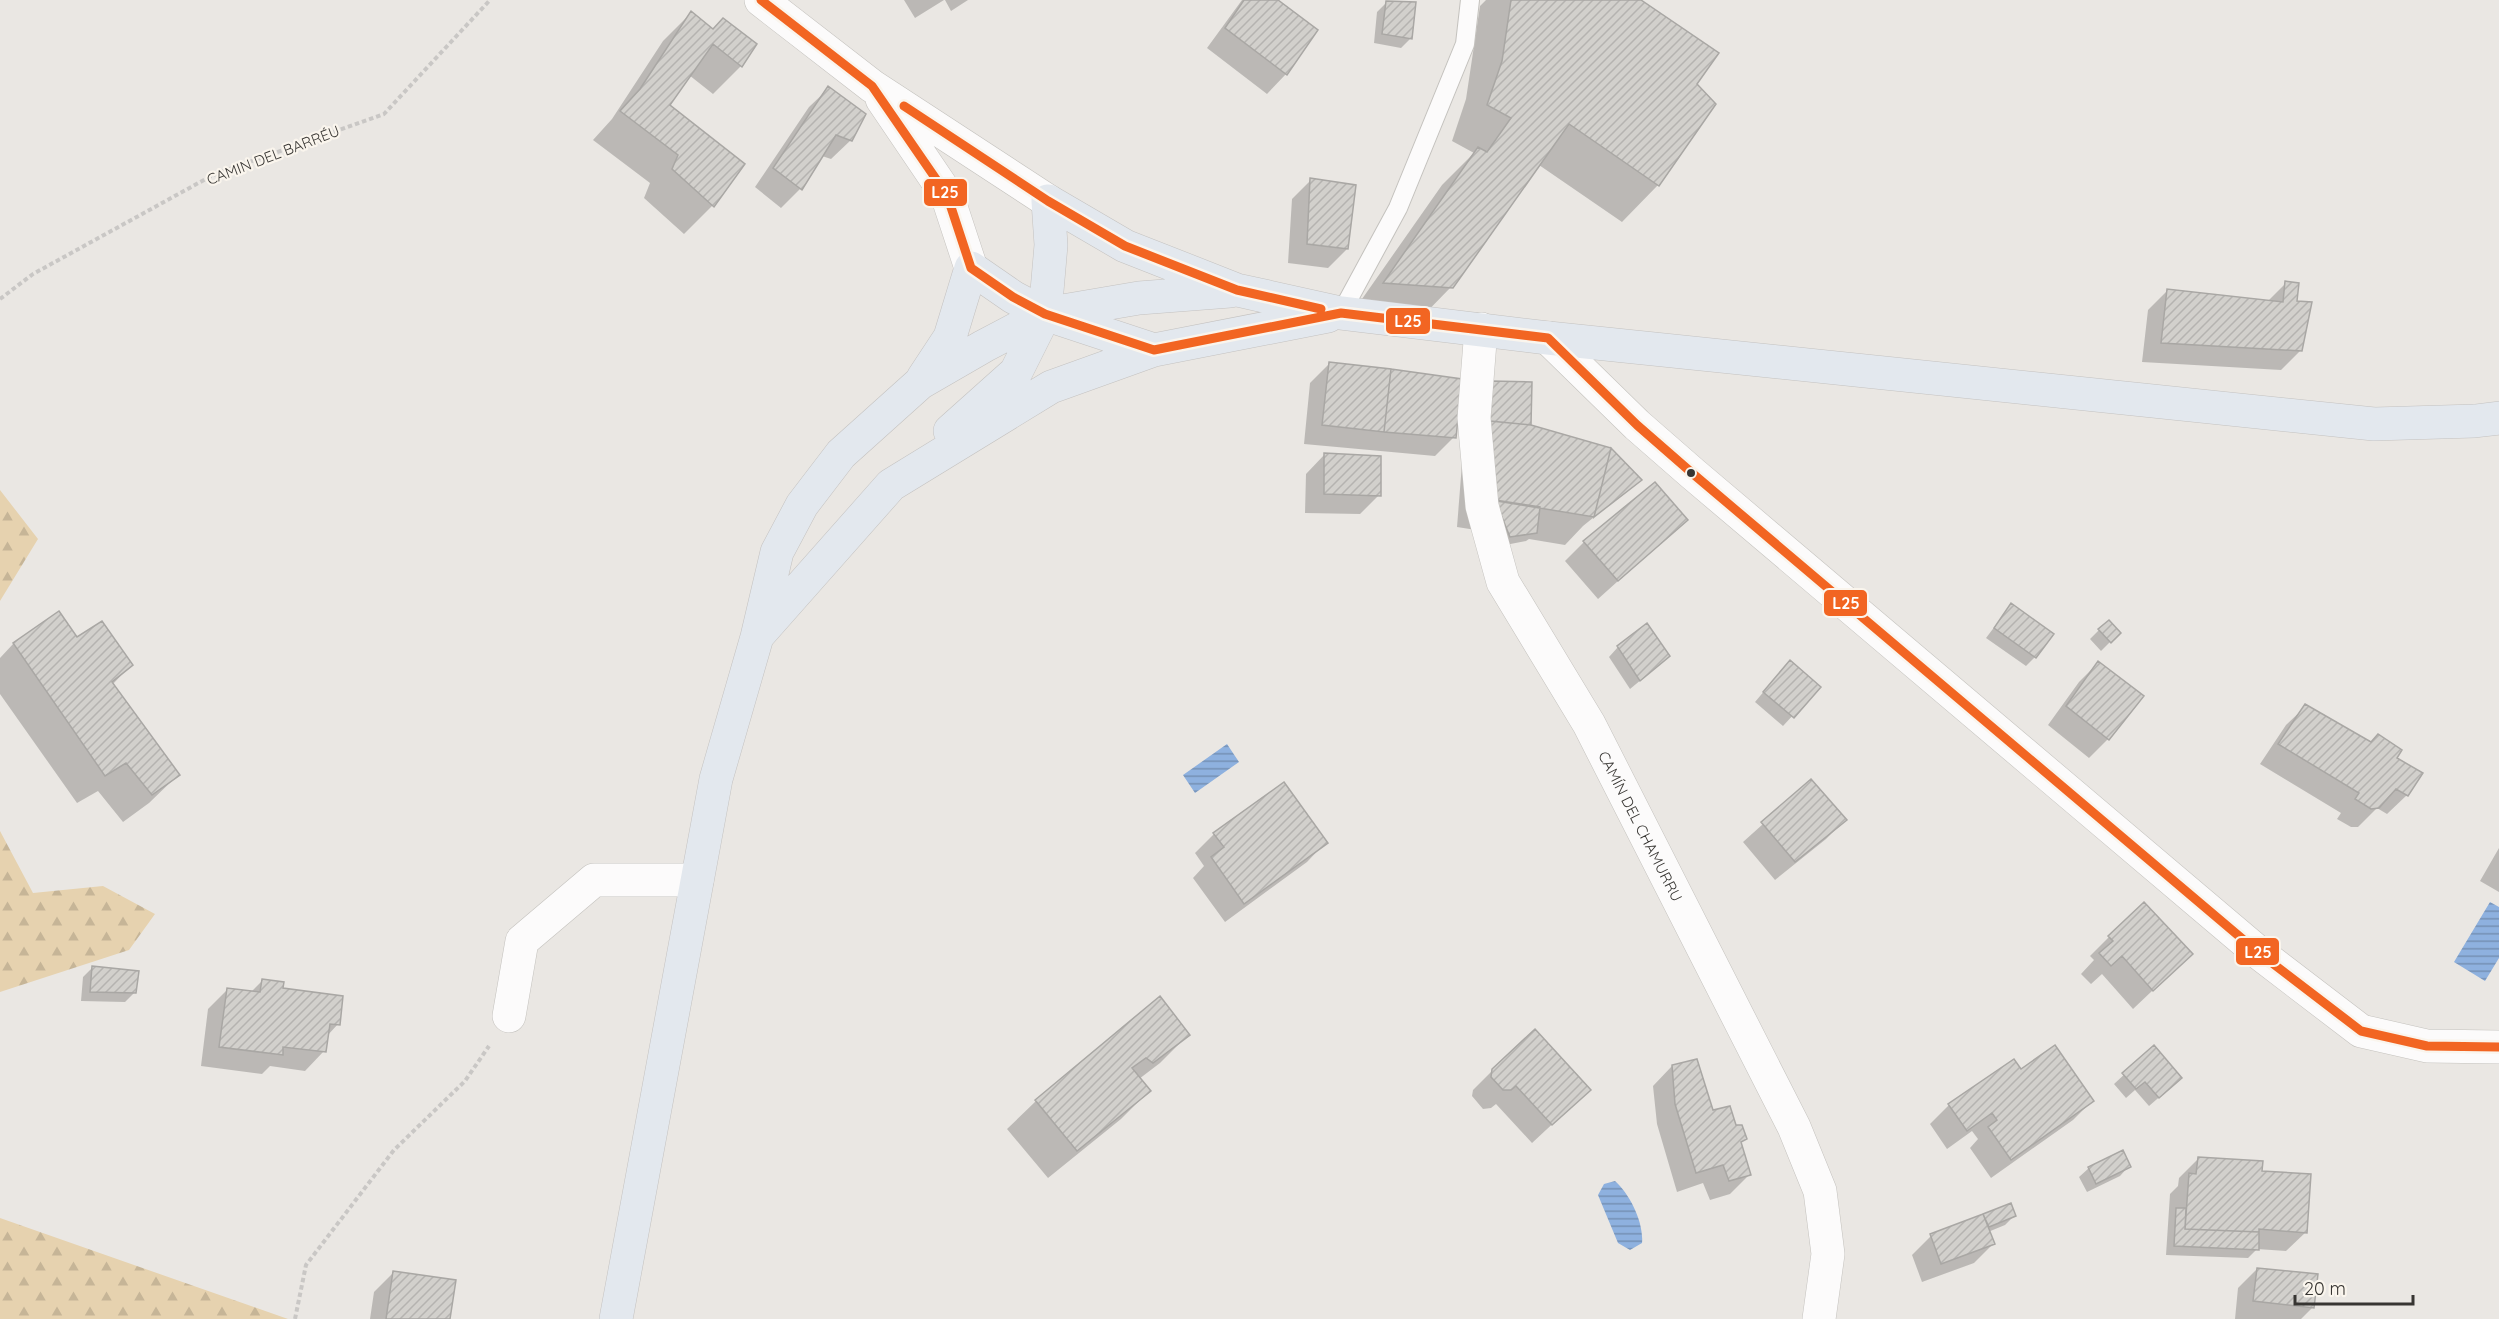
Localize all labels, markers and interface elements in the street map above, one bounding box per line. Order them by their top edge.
street label: CAMIN DEL BARRÉU [204,121,342,189]
line badge: L25 [923,178,968,207]
text: L25 [931,182,959,202]
line badge: L25 [1385,307,1431,335]
text: L25 [1394,311,1422,331]
unlabelled marker [1685,467,1697,479]
line badge: L25 [1823,589,1868,617]
text: L25 [1832,593,1860,613]
street label: CAMÍN DEL CHAMURRU [1595,748,1687,904]
line badge: L25 [2235,937,2280,966]
text: L25 [2244,942,2272,962]
scale bar [2295,1268,2414,1306]
text: 20 m [2304,1277,2346,1300]

